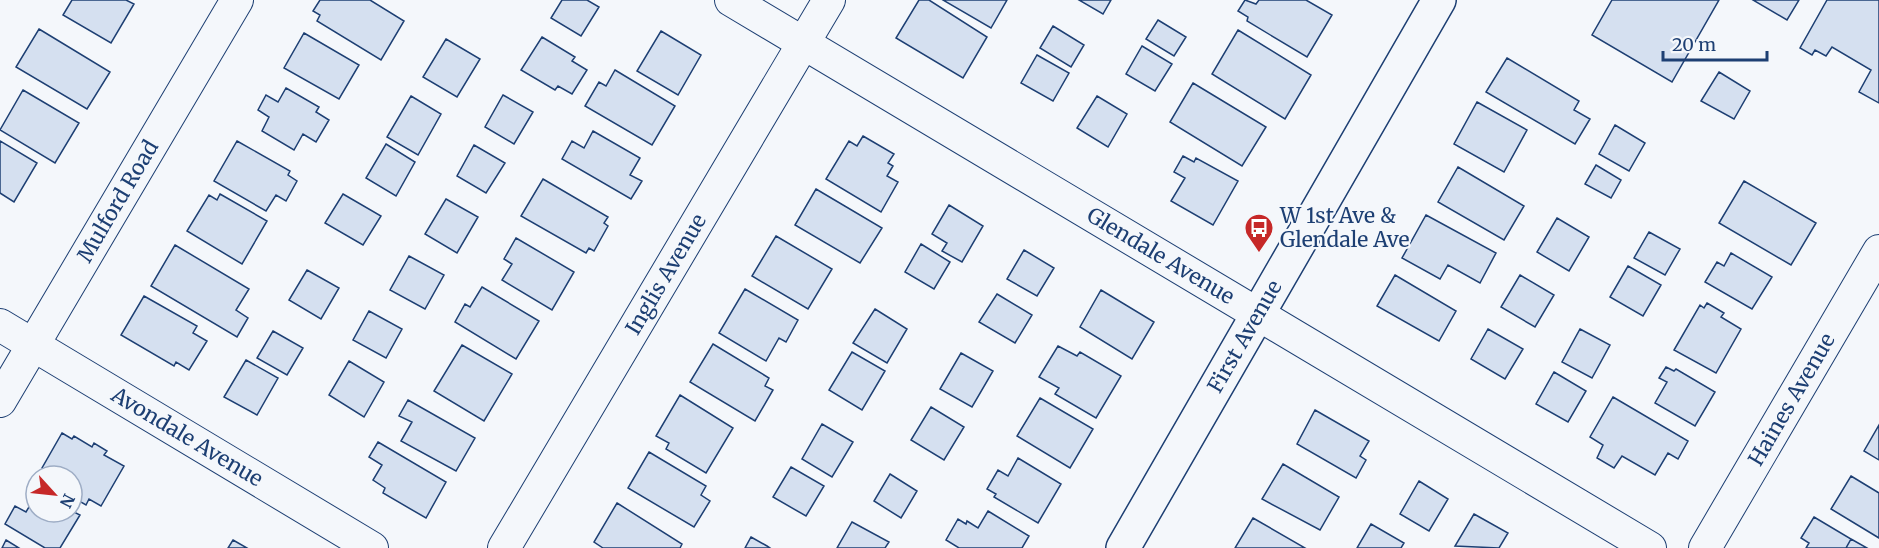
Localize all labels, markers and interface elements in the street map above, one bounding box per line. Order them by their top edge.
scale bar [1663,24,1766,62]
text: 20 m [1672,33,1716,56]
street label: Mulford Road [71,135,164,267]
street label: Glendale Avenue [1082,201,1239,310]
place label: W 1st Ave & Glendale Ave [1279,202,1409,253]
street label: Inglis Avenue [619,209,712,340]
bus stop icon: W 1st Ave & Glendale Ave [1243,212,1275,254]
street label: First Avenue [1201,275,1288,398]
street label: Haines Avenue [1742,328,1841,470]
street label: Avondale Avenue [106,380,268,492]
north arrow [24,464,84,524]
text: N [55,491,79,511]

